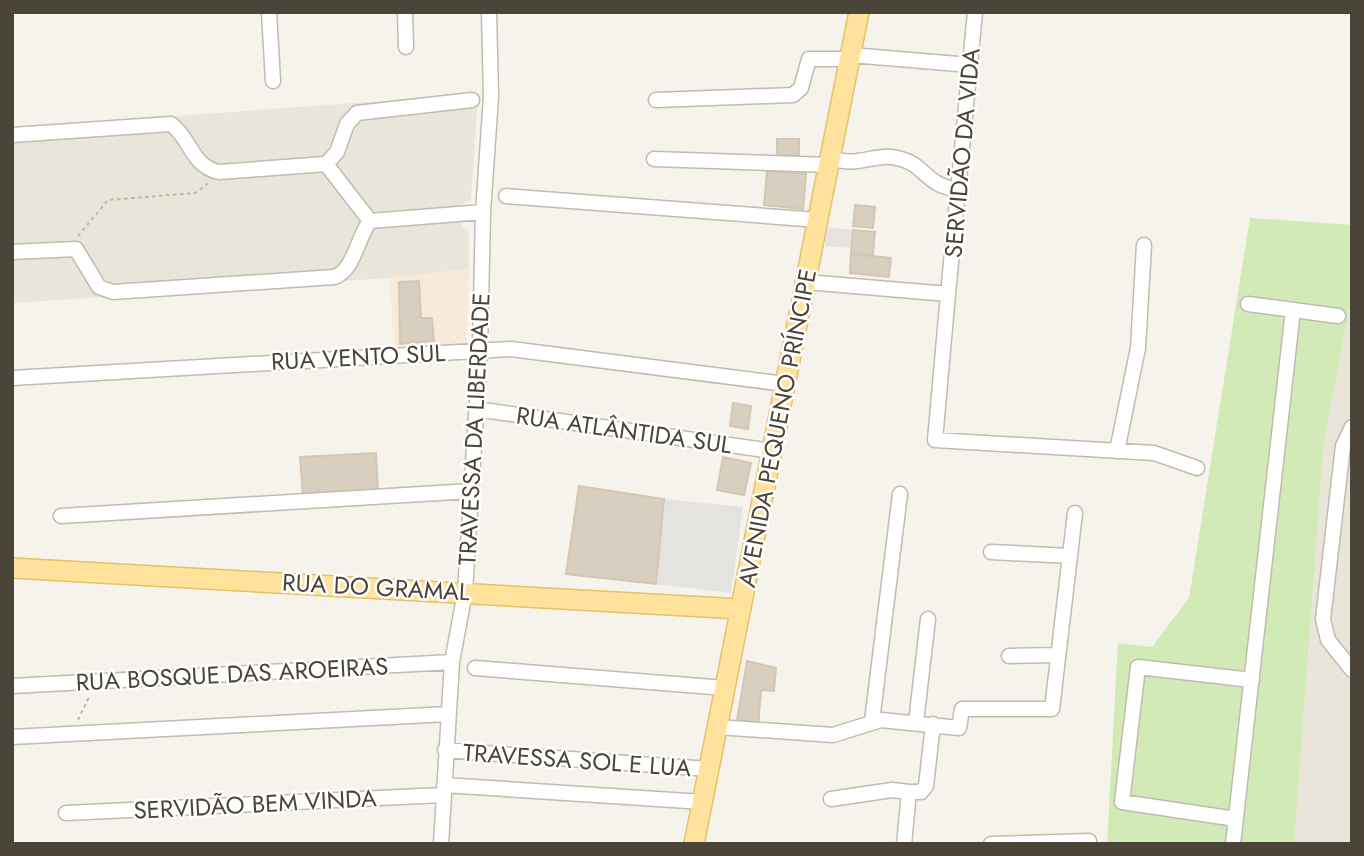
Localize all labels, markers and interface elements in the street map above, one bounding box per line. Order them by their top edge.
street label: SERVIDÃO DA VIDA [935,47,989,259]
street label: AVENIDA PEQUENO PRÍNCIPE [729,266,825,590]
street label: TRAVESSA DA LIBERDADE [449,292,499,566]
street label: RUA VENTO SUL [270,335,446,379]
street label: RUA ATLÂNTIDA SUL [514,398,734,462]
street label: RUA DO GRAMAL [281,565,471,609]
street label: RUA BOSQUE DAS AROEIRAS [75,648,389,700]
street label: TRAVESSA SOL E LUA [462,735,692,785]
street label: SERVIDÃO BEM VINDA [133,780,378,828]

